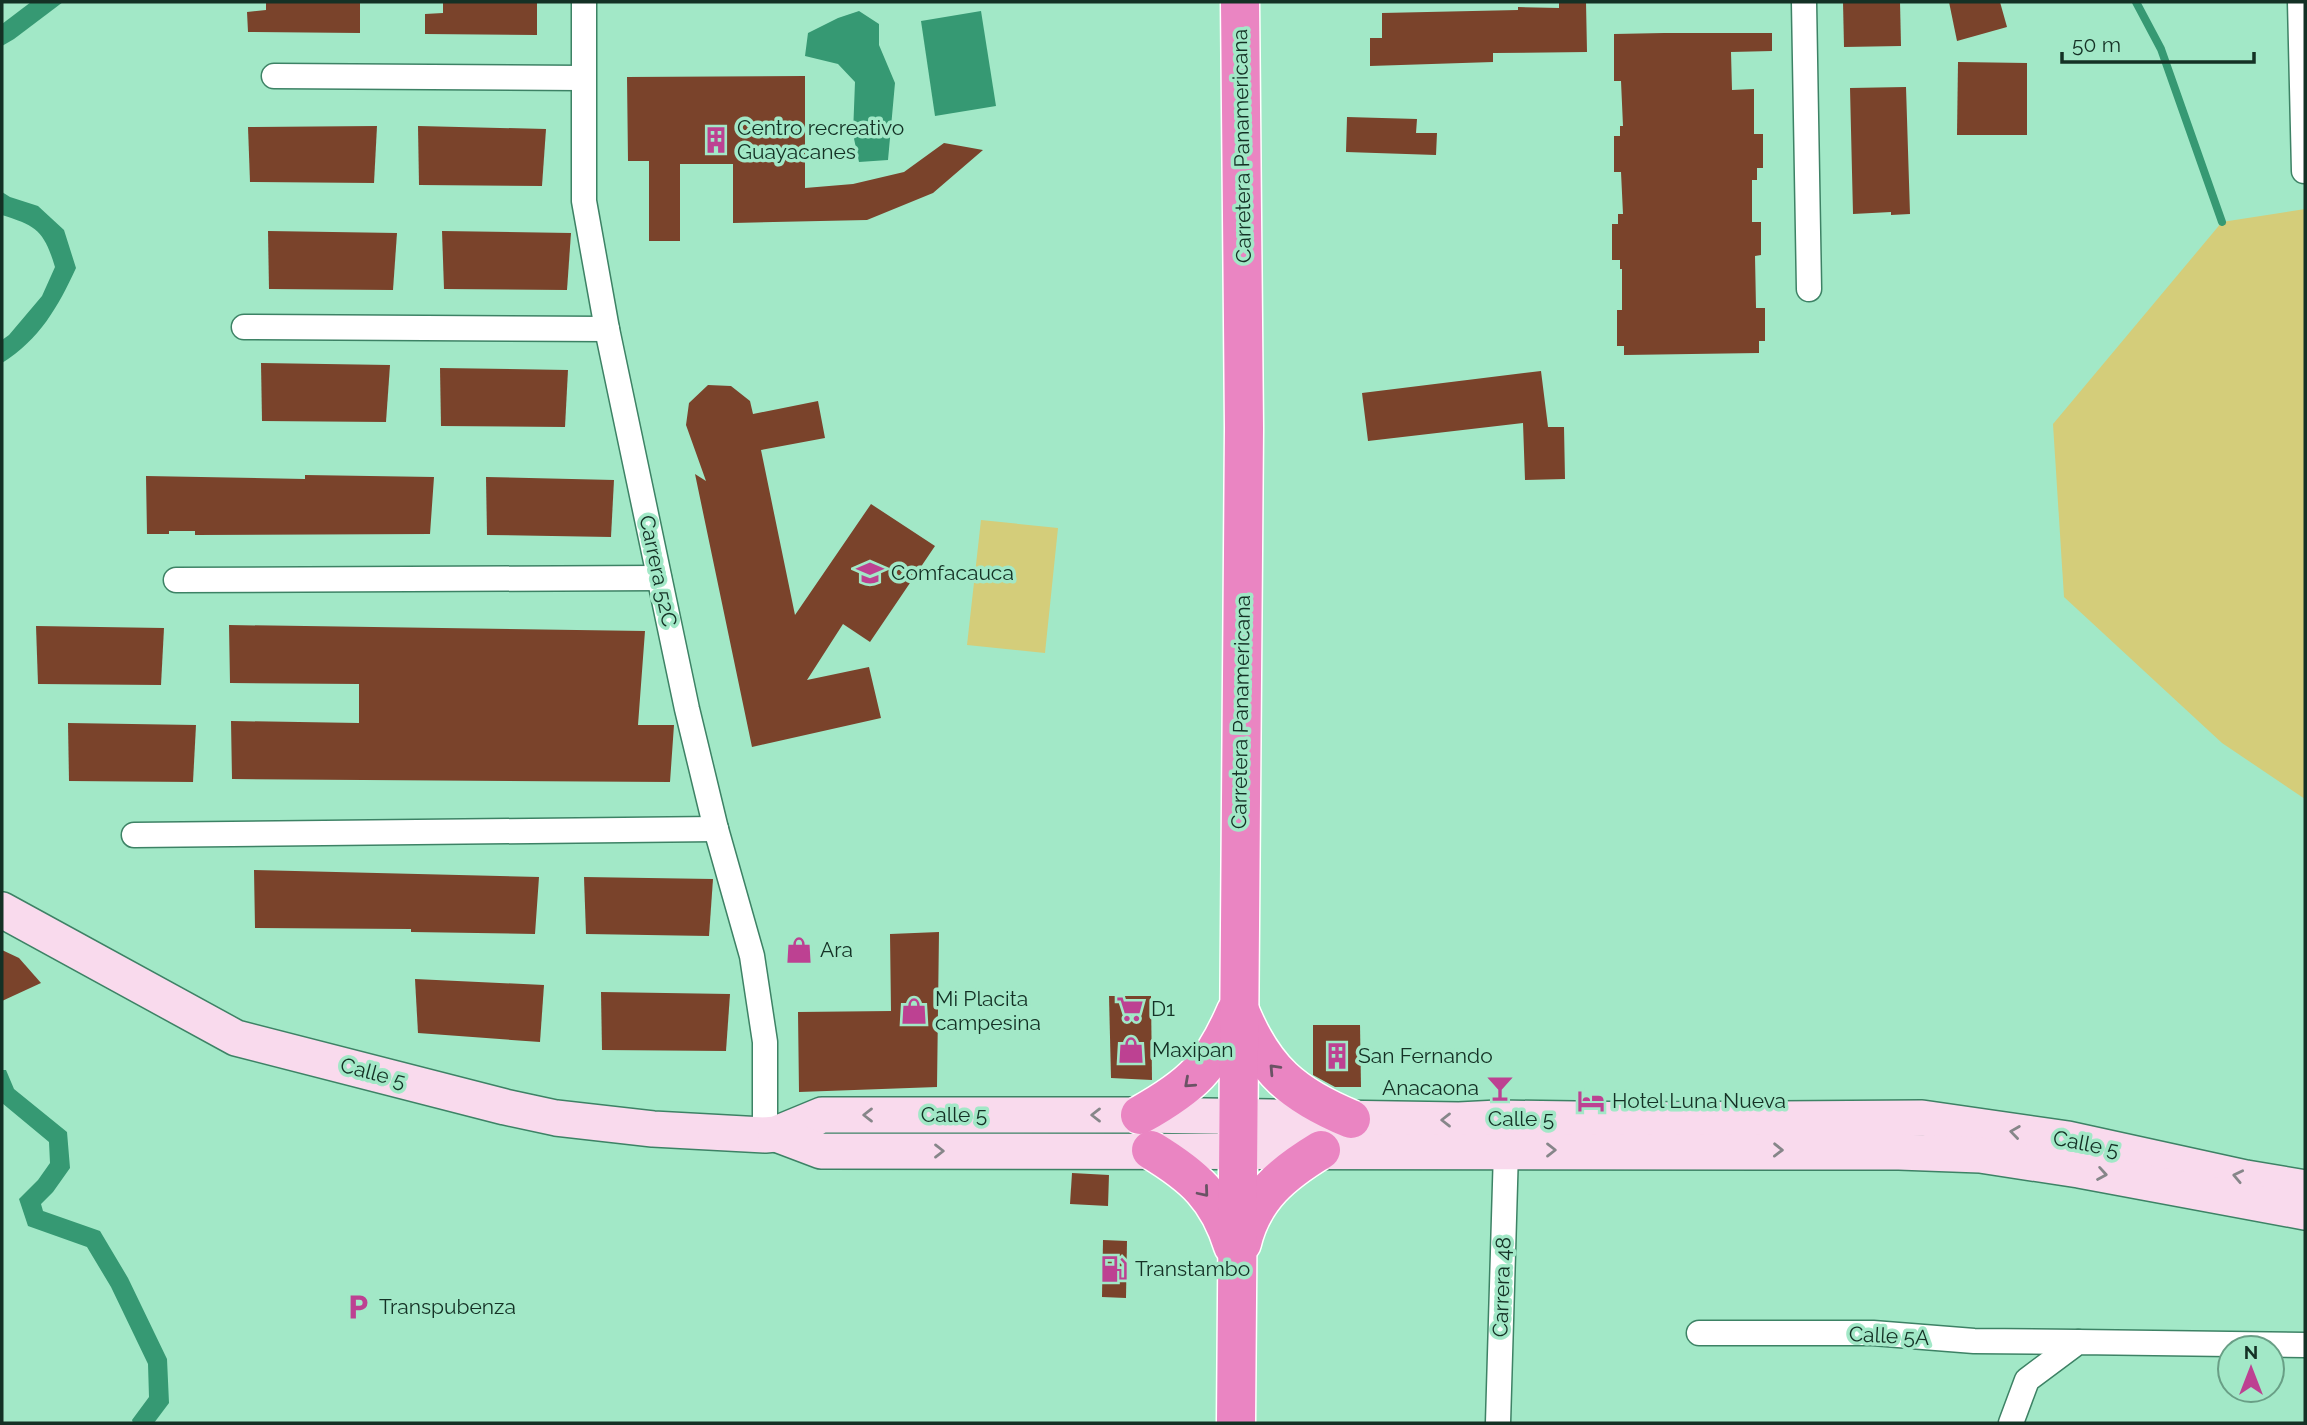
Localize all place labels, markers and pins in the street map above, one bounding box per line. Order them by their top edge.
place label: Centro recreativo Guayacanes [737,115,904,164]
building icon: Centro recreativo Guayacanes [701,125,731,155]
school or university icon: Comfacauca [855,558,885,588]
place label: Comfacauca [891,560,1014,585]
shop icon: Ara [784,935,814,965]
place label: Ara [820,937,853,962]
place label: Mi Placita campesina [935,986,1041,1035]
supermarket icon: D1 [1115,994,1145,1024]
shop icon: Mi Placita campesina [899,996,929,1026]
place label: D1 [1151,996,1175,1021]
shop icon: Maxipan [1116,1035,1146,1065]
place label: Maxipan [1152,1037,1234,1062]
building icon: San Fernando [1322,1041,1352,1071]
place label: San Fernando [1358,1043,1493,1068]
bar icon: Anacaona [1485,1073,1515,1103]
place label: Anacaona [1382,1075,1479,1100]
hotel icon: Hotel Luna Nueva [1576,1086,1606,1116]
place label: Hotel Luna Nueva [1612,1088,1786,1113]
fuel station icon: Transtambo [1099,1254,1129,1284]
place label: Transtambo [1135,1256,1250,1281]
parking icon: Transpubenza [343,1292,373,1322]
place label: Transpubenza [379,1294,516,1319]

